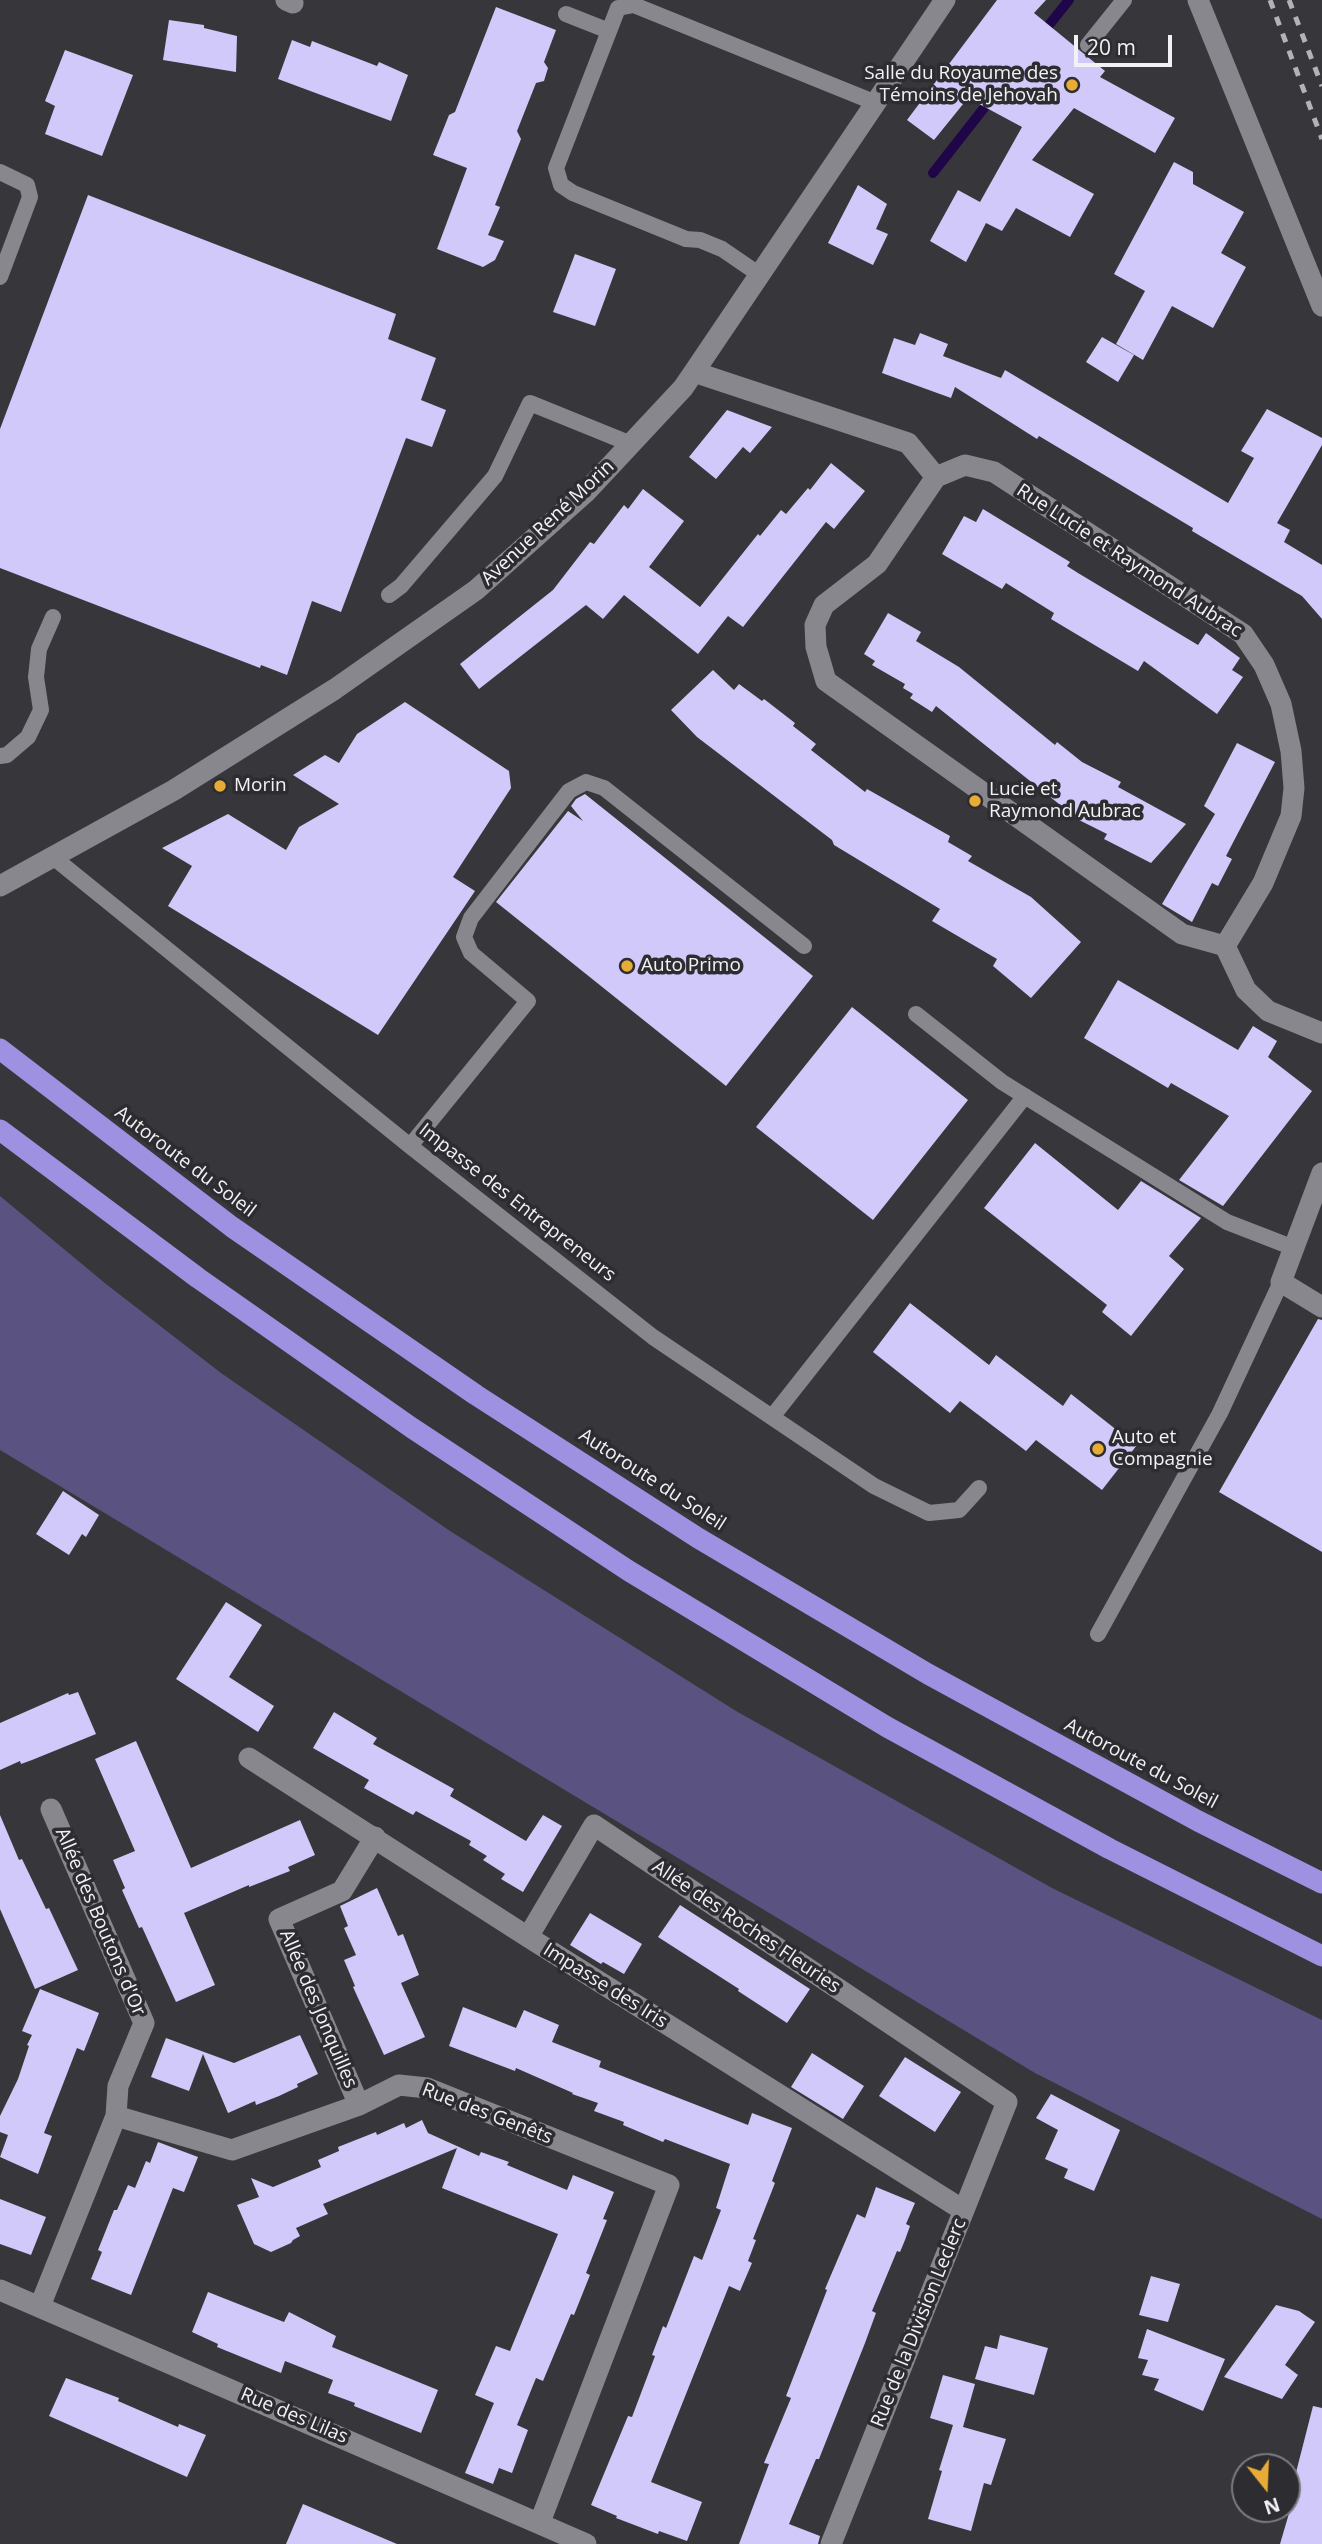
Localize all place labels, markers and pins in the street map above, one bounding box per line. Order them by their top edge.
place label: Salle du Royaume des Témoins de Jehovah [864,63,1058,107]
marker: Salle du Royaume des Témoins de Jehovah [1064,77,1080,93]
place label: Morin [234,775,287,797]
marker: Morin [212,778,228,794]
place label: Lucie et Raymond Aubrac [989,779,1141,823]
marker: Lucie et Raymond Aubrac [967,793,983,809]
place label: Auto Primo [641,955,741,977]
marker: Auto Primo [619,958,635,974]
place label: Auto et Compagnie [1112,1427,1213,1471]
marker: Auto et Compagnie [1090,1441,1106,1457]

